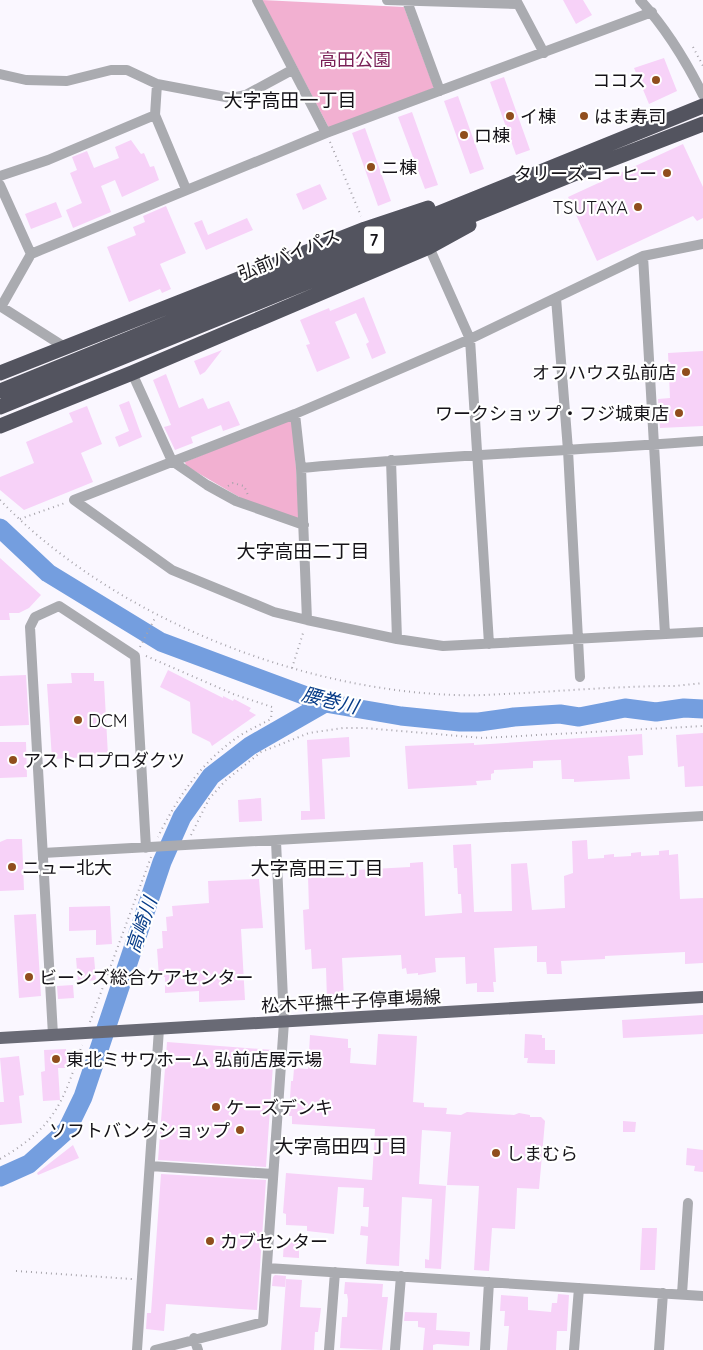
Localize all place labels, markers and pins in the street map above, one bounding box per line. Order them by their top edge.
place label: ココス [592,69,646,92]
marker: ココス [650,74,662,86]
place label: イ棟 [520,105,556,128]
place label: はま寿司 [594,105,666,128]
marker: イ棟 [504,110,516,122]
marker: はま寿司 [578,110,590,122]
place label: ロ棟 [474,124,510,147]
marker: ロ棟 [458,129,470,141]
place label: ニ棟 [381,156,417,179]
marker: ニ棟 [365,161,377,173]
place label: タリーズコーヒー [514,162,657,185]
marker: タリーズコーヒー [661,167,673,179]
place label: TSUTAYA [552,196,628,219]
marker: TSUTAYA [632,201,644,213]
place label: オフハウス弘前店 [532,361,676,384]
marker: オフハウス弘前店 [680,366,692,378]
place label: ワークショップ・フジ城東店 [435,402,669,425]
marker: ワークショップ・フジ城東店 [673,407,685,419]
place label: DCM [88,709,128,732]
marker: DCM [72,714,84,726]
place label: アストロプロダクツ [23,749,185,772]
marker: アストロプロダクツ [7,754,19,766]
place label: ニュー北大 [22,856,112,879]
marker: ニュー北大 [6,861,18,873]
place label: ビーンズ総合ケアセンター [39,966,253,989]
marker: ビーンズ総合ケアセンター [23,971,35,983]
place label: 東北ミサワホーム 弘前店展示場 [66,1048,322,1071]
marker: 東北ミサワホーム 弘前店展示場 [50,1053,62,1065]
place label: ケーズデンキ [226,1096,333,1119]
marker: ケーズデンキ [210,1101,222,1113]
place label: ソフトバンクショップ [49,1119,230,1142]
marker: ソフトバンクショップ [234,1124,246,1136]
place label: しまむら [506,1142,578,1165]
marker: しまむら [490,1147,502,1159]
place label: カブセンター [220,1230,328,1253]
marker: カブセンター [204,1235,216,1247]

